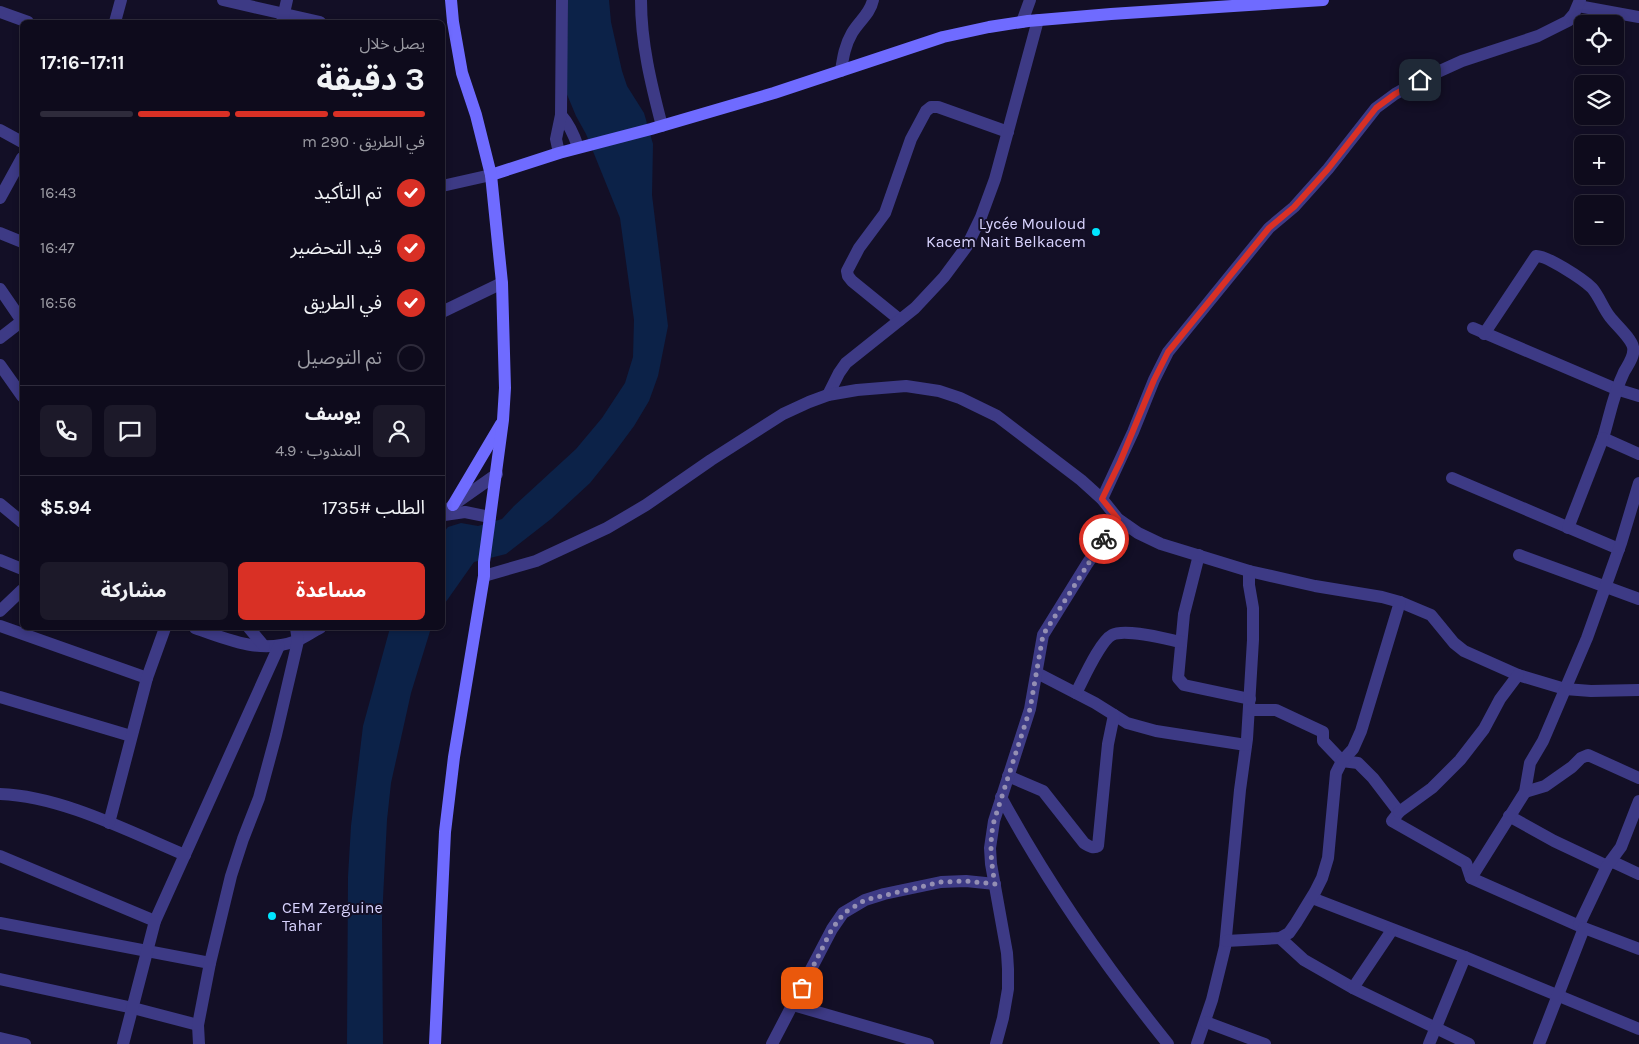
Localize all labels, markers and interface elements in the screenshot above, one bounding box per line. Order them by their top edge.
map controls [1574,15,1624,245]
button: locate [1574,15,1624,65]
text: يصل خلال [359,34,425,53]
text: 17:11–17:16 [40,52,125,74]
pin [1399,59,1441,101]
text: 3 دقيقة [316,61,425,98]
icon: home [1406,66,1434,94]
button: layers [1574,75,1624,125]
text: في الطريق · 290 m [302,132,425,151]
button: + [1574,135,1624,185]
icon: check [397,179,425,207]
text: تم التأكيد [314,182,382,204]
text: 16:43 [40,183,77,202]
button: − [1574,195,1624,245]
place label: Lycée Mouloud Kacem Nait Belkacem [926,214,1086,251]
marker: Lycée Mouloud Kacem Nait Belkacem [1090,226,1102,238]
icon: check [397,234,425,262]
text: قيد التحضير [291,237,382,259]
text: 16:47 [40,238,75,257]
icon: check [397,289,425,317]
text: في الطريق [304,292,382,314]
text: 16:56 [40,293,76,312]
text: تم التوصيل [297,347,382,369]
text: يوسف [305,403,361,425]
button: phone [40,405,92,457]
button: chat [104,405,156,457]
button: person [373,405,425,457]
text: المندوب · 4.9 [275,441,361,460]
text: $5.94 [40,497,91,519]
text: الطلب #1735 [322,497,425,519]
courier [1079,514,1129,564]
icon: bike [1090,525,1118,553]
button: مشاركة [40,562,228,620]
button: مساعدة [238,562,425,620]
place label: CEM Zerguine Tahar [282,898,383,935]
marker: CEM Zerguine Tahar [266,910,278,922]
pin [781,967,823,1009]
icon: bag [788,974,816,1002]

